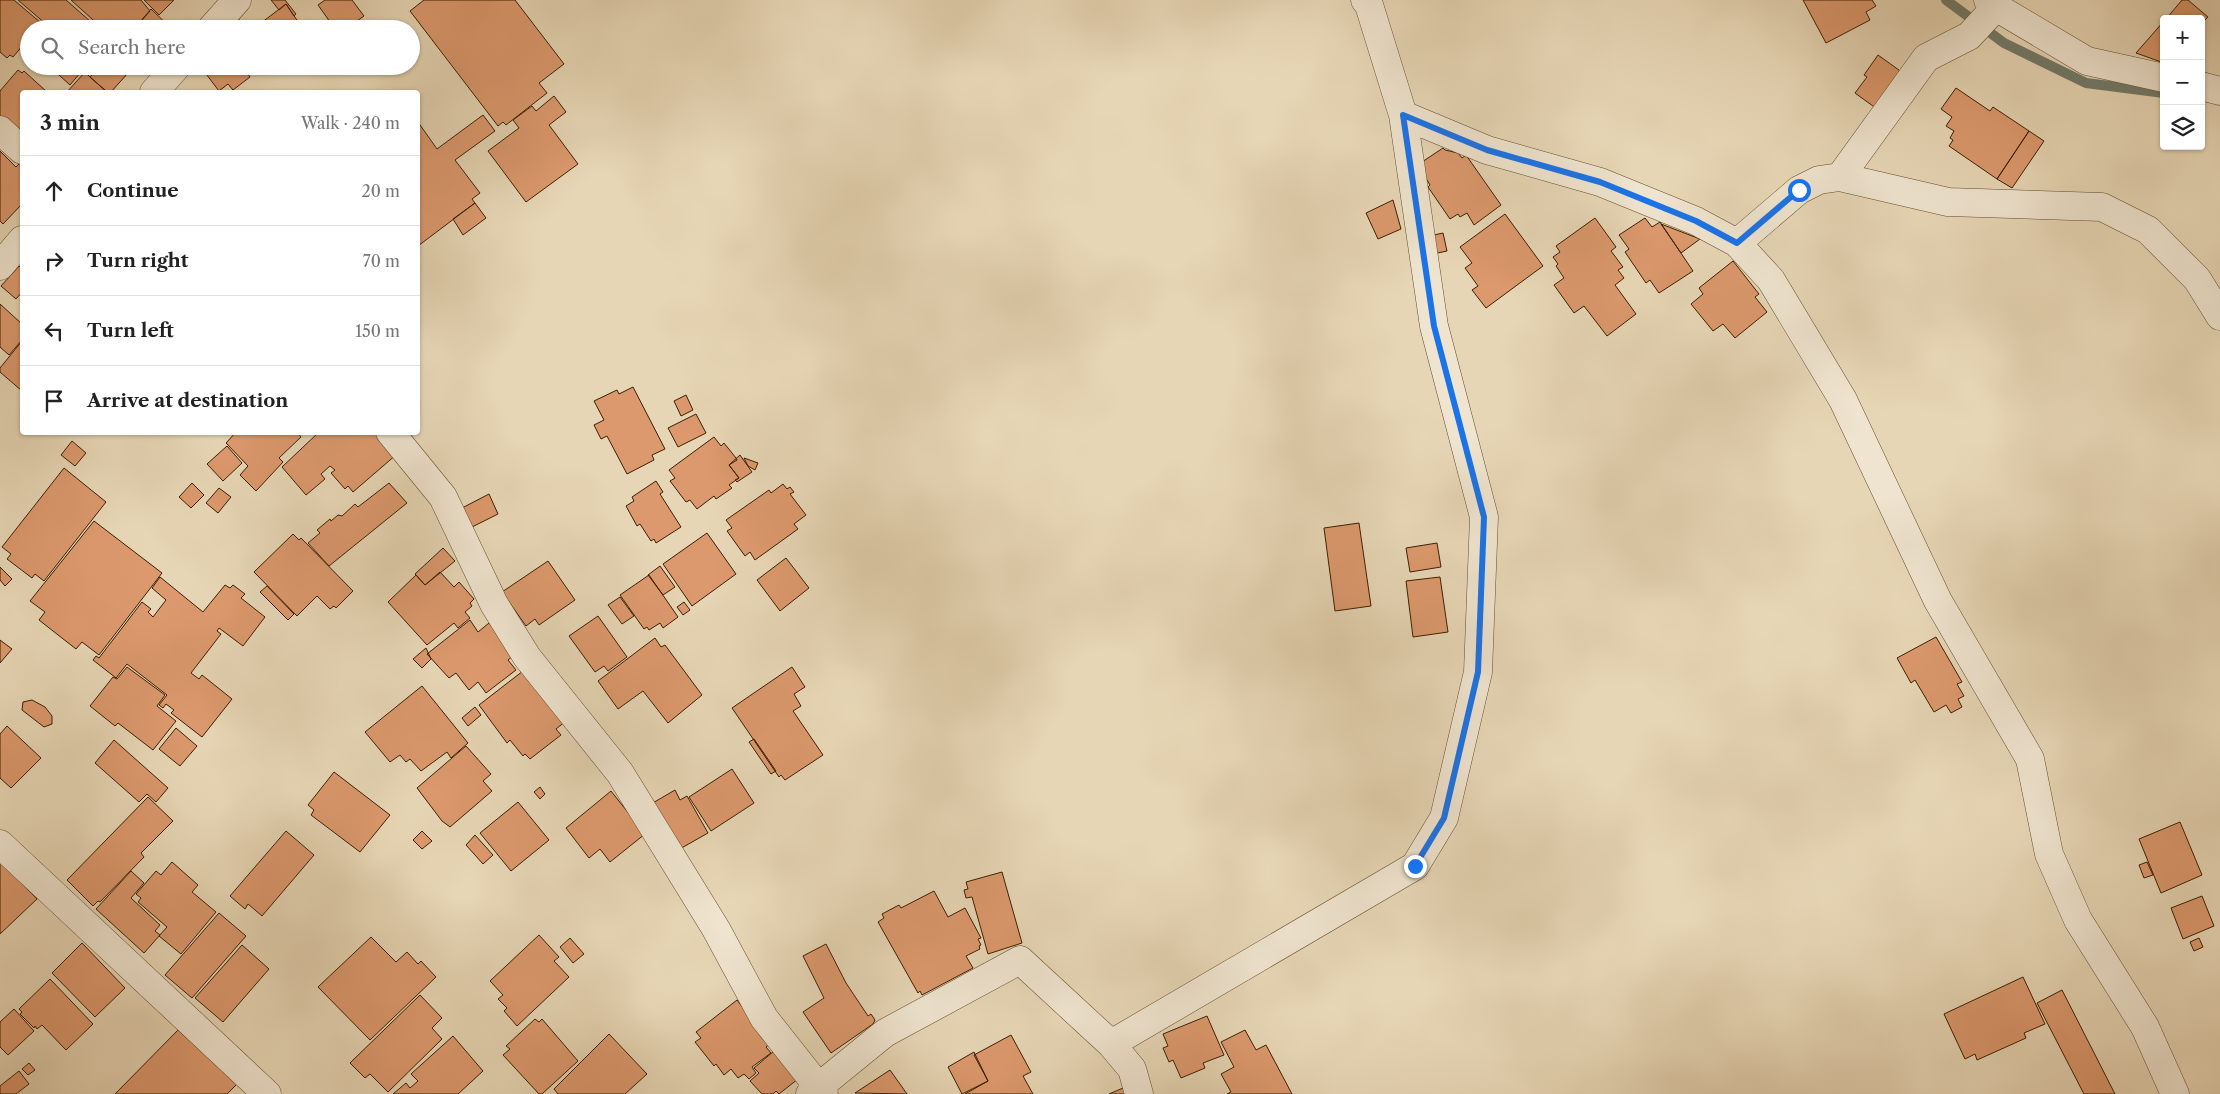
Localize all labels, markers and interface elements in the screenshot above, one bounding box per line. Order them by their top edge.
map controls [2160,15,2205,150]
button: + [2160,15,2205,60]
search box [20,20,420,75]
icon: search [38,34,66,62]
text: Search here [78,36,186,59]
button: − [2160,60,2205,105]
button: layers [2160,105,2205,150]
text: 3 min [40,110,100,135]
text: Walk · 240 m [301,113,400,133]
icon: ahead [40,177,68,205]
text: Continue [87,179,179,202]
route start [1788,179,1811,202]
text: 20 m [361,181,400,201]
icon: right [40,247,68,275]
text: Turn right [87,249,188,272]
text: 70 m [363,251,400,271]
icon: left [40,317,68,345]
text: Turn left [87,319,174,342]
text: 150 m [355,321,400,341]
icon: arrive [40,387,68,415]
text: Arrive at destination [87,389,288,412]
route end [1404,855,1427,878]

